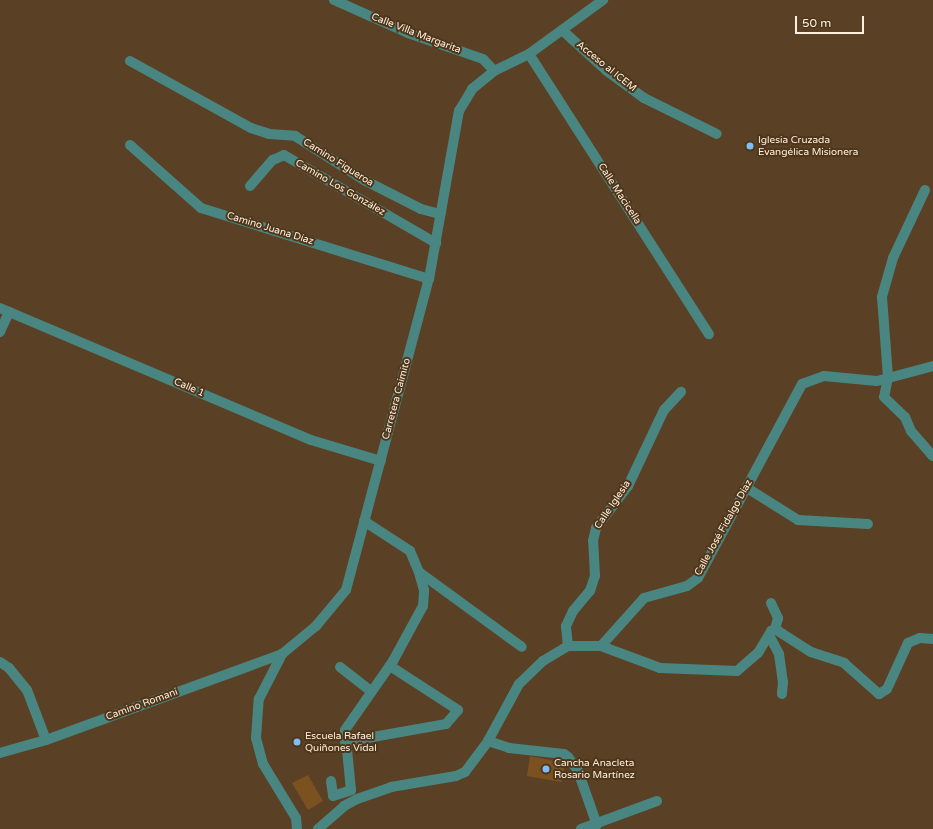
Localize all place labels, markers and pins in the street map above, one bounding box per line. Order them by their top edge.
place label: Iglesia Cruzada Evangélica Misionera [758,134,858,158]
marker: Iglesia Cruzada Evangélica Misionera [745,141,755,151]
place label: Escuela Rafael Quiñones Vidal [305,730,377,754]
marker: Escuela Rafael Quiñones Vidal [292,737,302,747]
place label: Cancha Anacleta Rosario Martínez [554,757,635,780]
marker: Cancha Anacleta Rosario Martínez [541,764,551,774]

